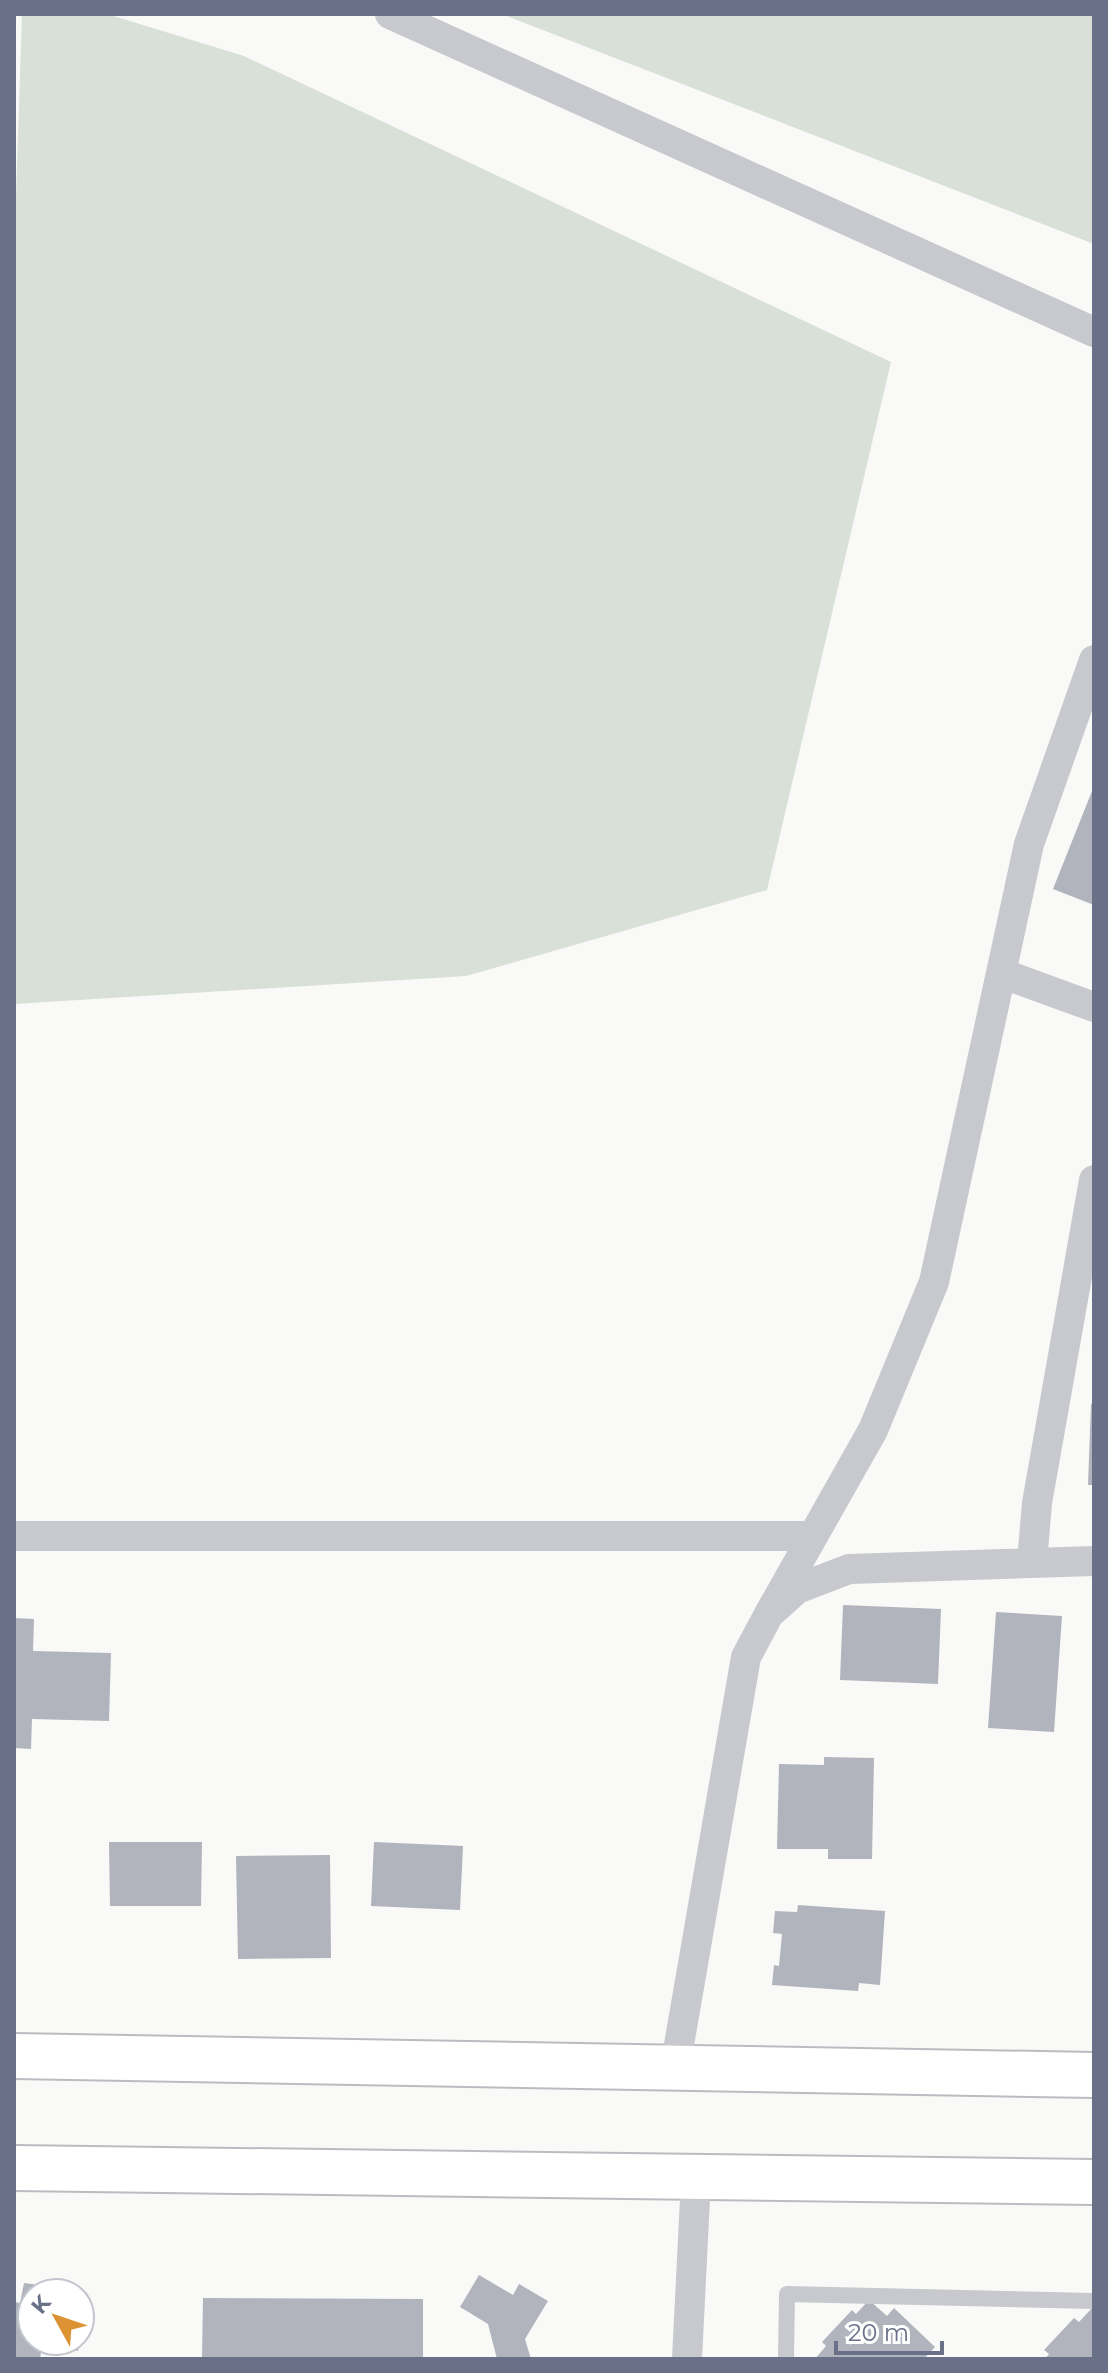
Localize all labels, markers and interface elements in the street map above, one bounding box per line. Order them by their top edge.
north arrow [16,2277,96,2357]
text: K [25,2289,57,2319]
scale bar [836,2305,942,2355]
text: 20 m [848,2318,909,2347]

